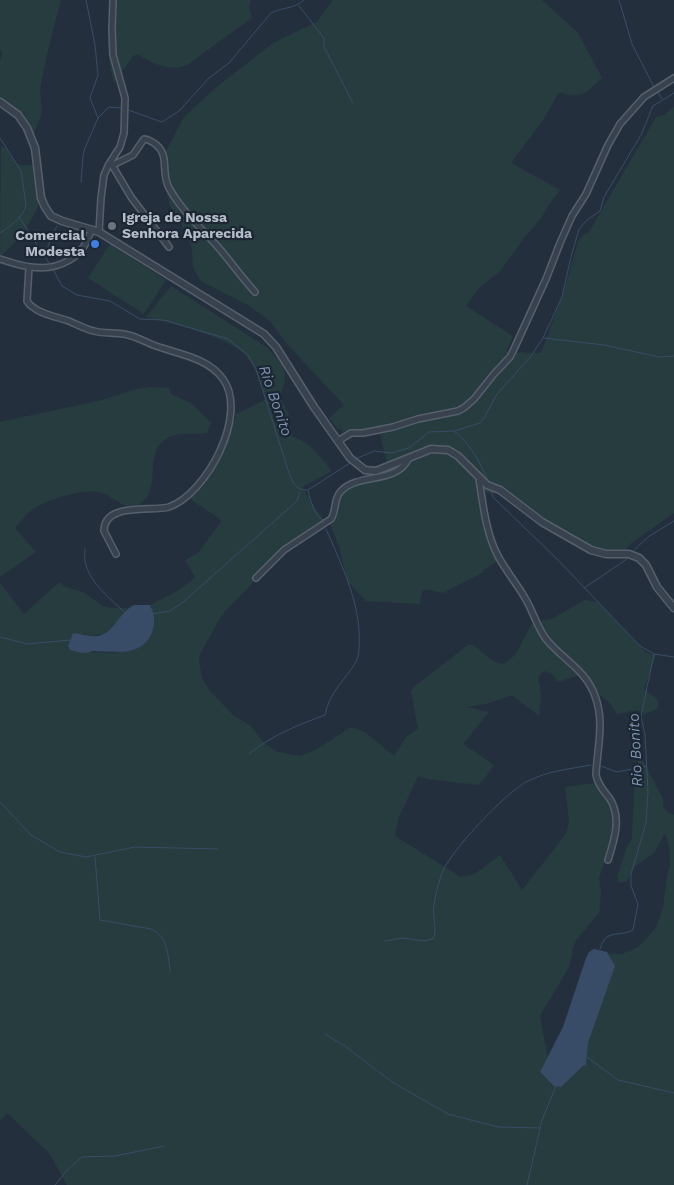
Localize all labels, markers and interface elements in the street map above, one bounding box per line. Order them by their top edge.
place label: Igreja de Nossa Senhora Aparecida [122,210,252,242]
marker: Igreja de Nossa Senhora Aparecida [106,220,118,232]
place label: Comercial Modesta [15,228,85,260]
marker: Comercial Modesta [89,238,101,250]
water label: Rio Bonito [254,363,296,439]
water label: Rio Bonito [625,713,647,787]

